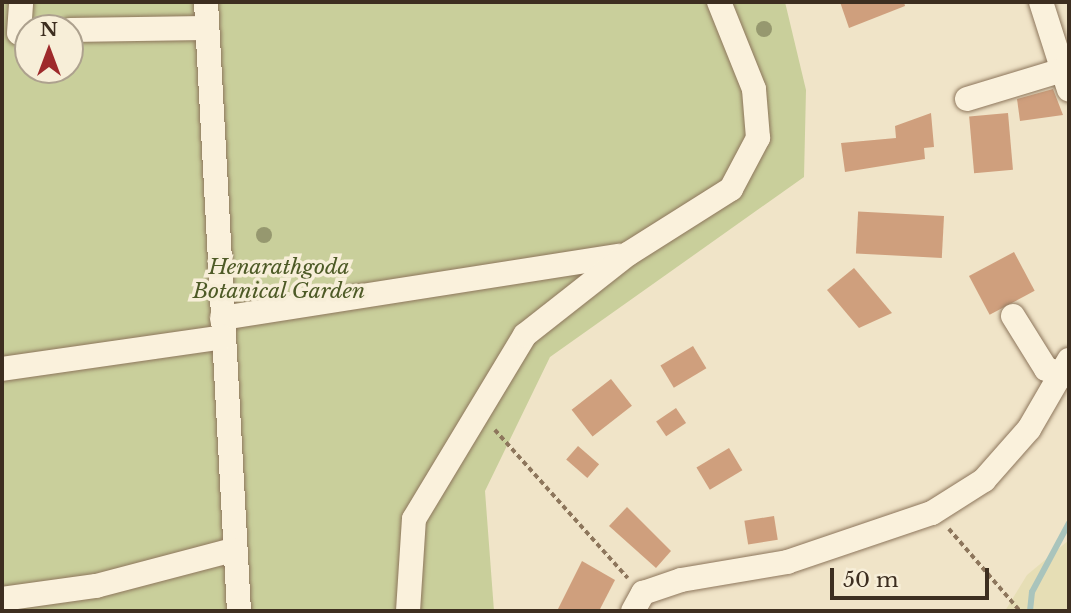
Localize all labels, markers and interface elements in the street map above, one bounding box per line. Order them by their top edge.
north arrow [14,14,84,84]
text: N [40,18,58,41]
park label: Henarathgoda Botanical Garden [192,254,366,304]
scale bar [833,554,992,598]
text: 50 m [843,567,898,593]

